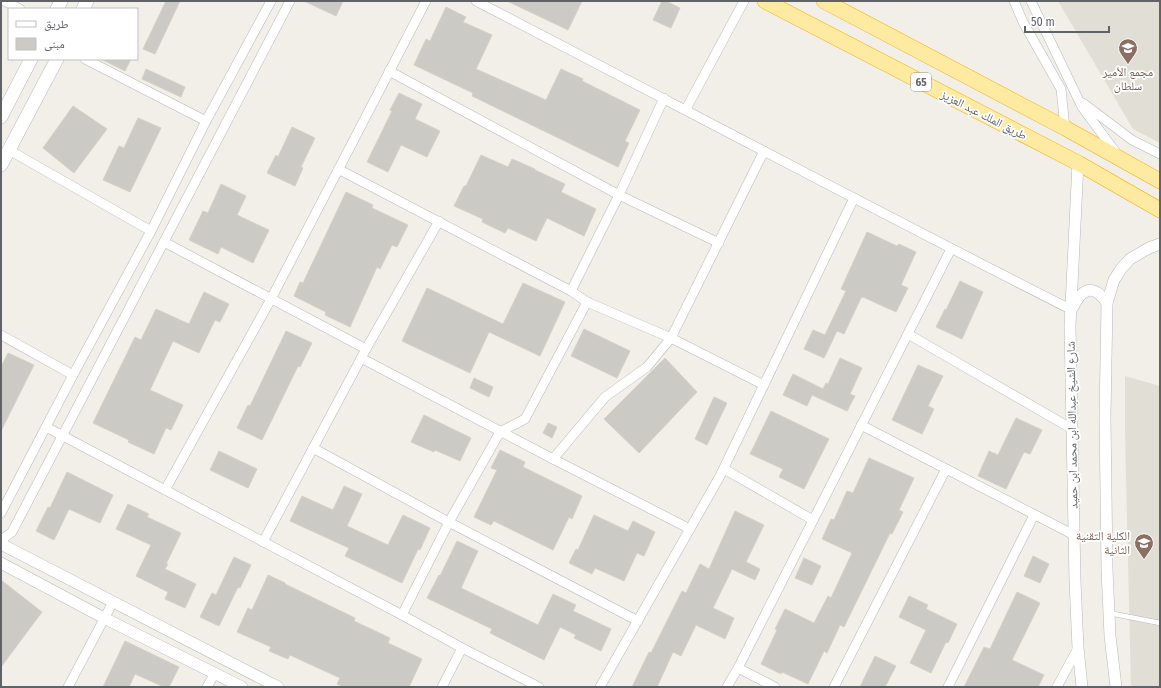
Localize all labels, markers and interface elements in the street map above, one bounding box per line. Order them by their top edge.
legend [8,8,138,60]
scale bar [1025,8,1109,34]
text: 50 m [1031,15,1055,29]
text: طريق [44,17,69,31]
text: مبنى [44,37,65,51]
school or university icon: مجمع الأمير سلطان [1117,37,1139,65]
place label: مجمع الأمير سلطان [1102,65,1153,93]
road number: 65 [911,73,931,91]
street label: طريق الملك عبد العزيز [938,87,1029,143]
street label: شارع الشيخ عبدالله ابن محمد ابن حميد [1064,341,1081,509]
place label: الكلية التقنية الثانية [1076,529,1130,557]
school or university icon: الكلية التقنية الثانية [1133,532,1155,560]

